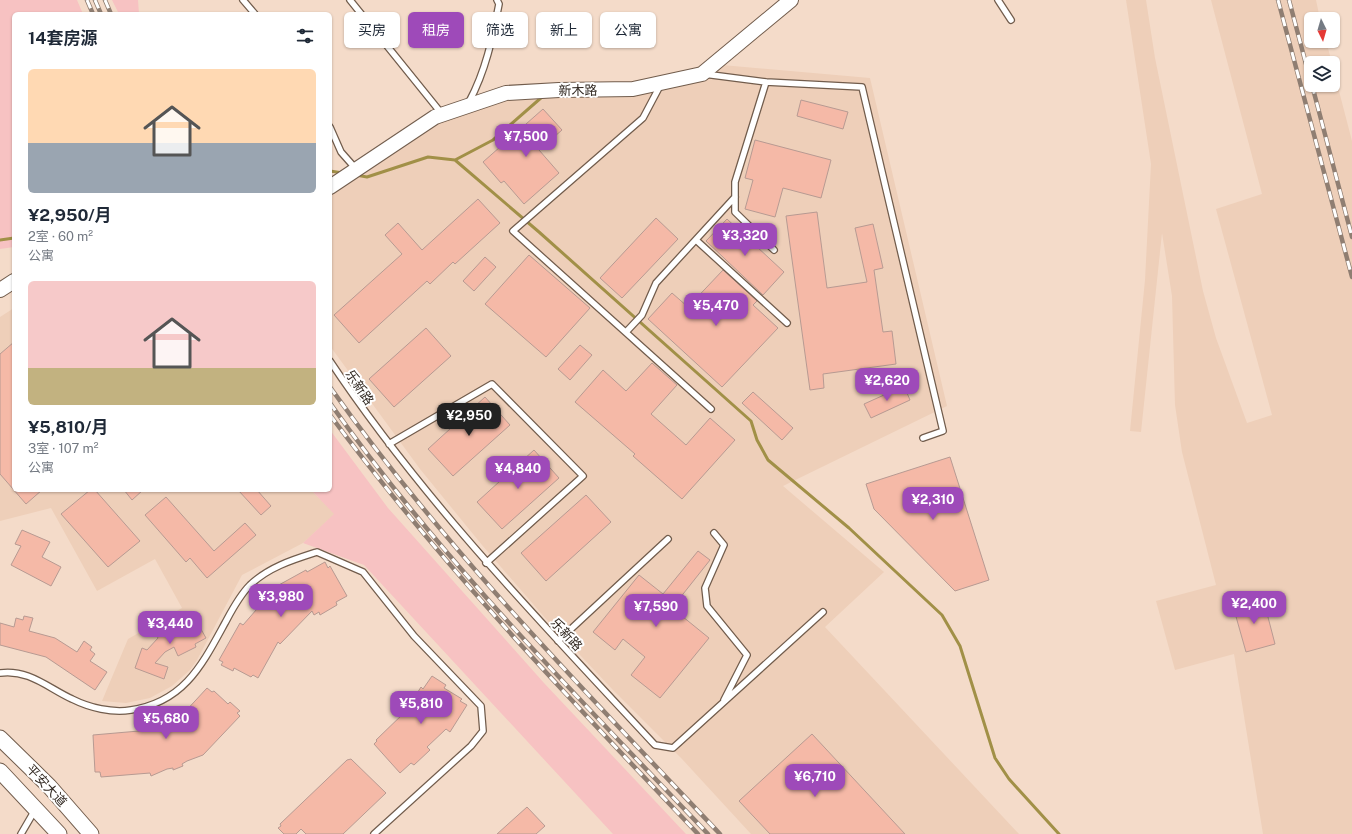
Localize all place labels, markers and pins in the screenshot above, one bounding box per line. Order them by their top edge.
pin: ¥7,500 [493,124,559,158]
pin: ¥3,320 [712,223,778,257]
pin: ¥5,470 [683,293,749,327]
pin: ¥2,620 [854,368,920,402]
pin: ¥2,950 [436,403,502,437]
pin: ¥4,840 [485,456,551,490]
pin: ¥2,310 [900,487,966,521]
pin: ¥3,980 [248,584,314,618]
pin: ¥2,400 [1221,591,1287,625]
pin: ¥7,590 [623,594,689,628]
pin: ¥3,440 [137,611,203,645]
pin: ¥5,810 [388,691,454,725]
pin: ¥5,680 [133,706,199,740]
pin: ¥6,710 [782,764,848,798]

